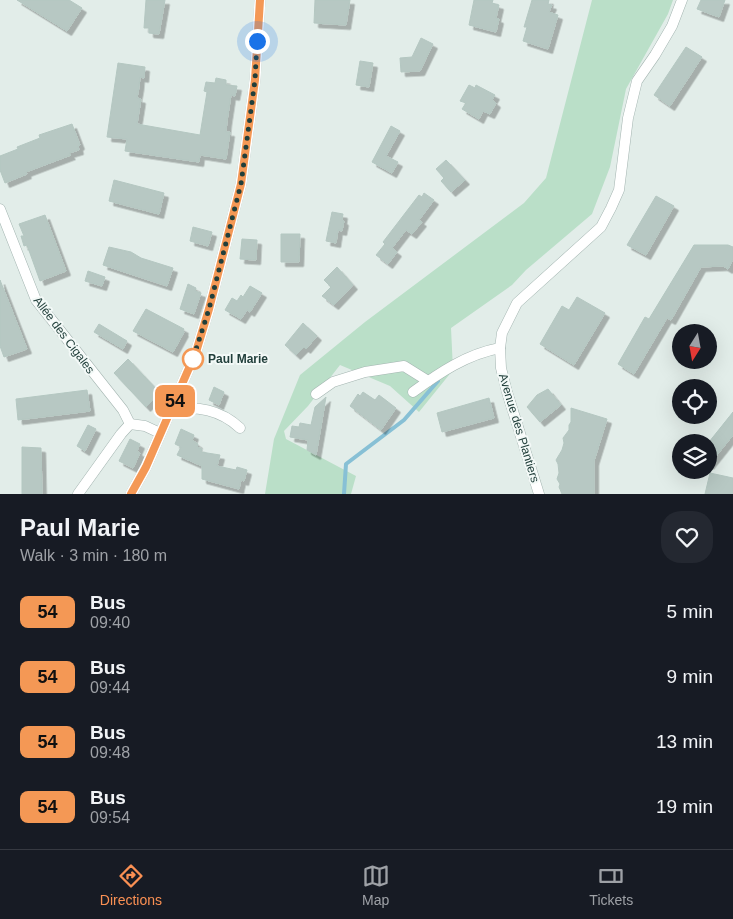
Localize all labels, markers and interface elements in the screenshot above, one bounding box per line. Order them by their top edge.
your location [245,29,270,54]
street label: Allée des Cigales [31,294,97,376]
north arrow [672,324,718,369]
map controls [672,324,717,479]
marker: Paul Marie [182,348,204,370]
place label: Paul Marie [208,352,268,366]
street label: Avenue des Plantiers [496,372,542,484]
button: locate [672,379,717,424]
line badge: 54 [152,385,198,417]
text: 54 [165,391,185,411]
button: layers [672,434,717,479]
button: heart [661,511,713,563]
text: Paul Marie [20,514,140,541]
text: Walk · 3 min · 180 m [20,547,167,564]
text: Bus [90,592,126,613]
text: 5 min [667,601,713,622]
text: 54 [37,602,58,622]
text: 09:40 [90,614,130,631]
text: Bus [90,657,126,678]
text: 9 min [667,666,713,687]
text: 54 [37,667,58,687]
text: 09:44 [90,679,130,696]
text: Bus [90,722,126,743]
text: 13 min [656,731,713,752]
text: 54 [37,732,58,752]
text: 09:48 [90,744,130,761]
text: Bus [90,787,126,808]
text: 19 min [656,796,713,817]
text: 54 [37,797,58,817]
text: 09:54 [90,809,130,826]
tab: Directions [100,862,162,908]
tab: Map [362,862,390,908]
tab: Tickets [589,862,633,908]

